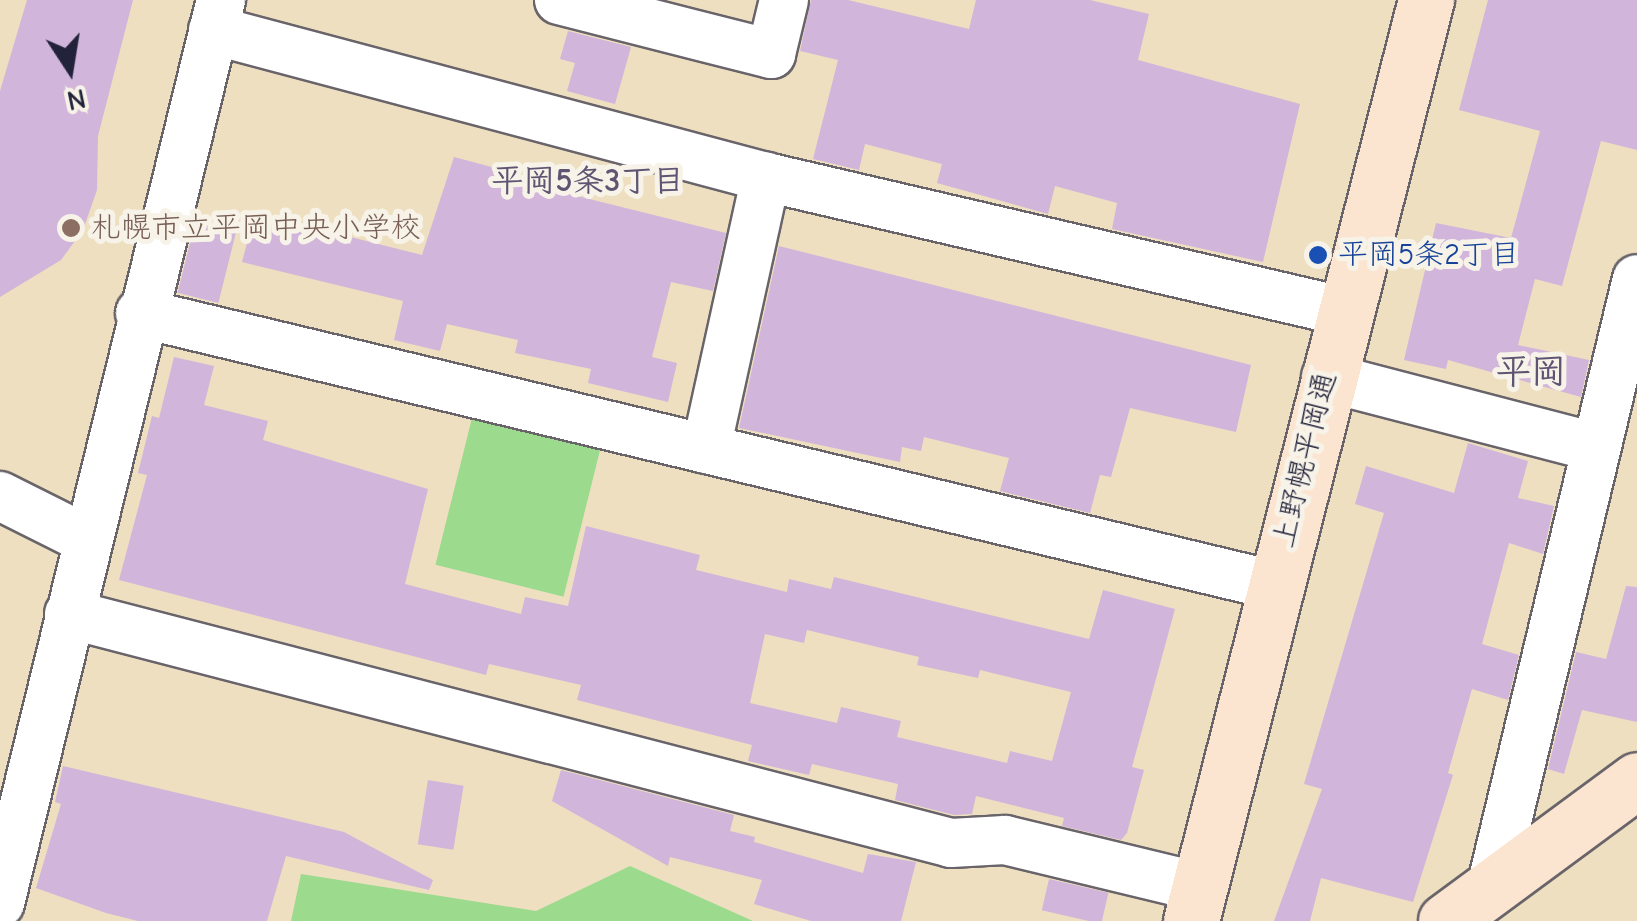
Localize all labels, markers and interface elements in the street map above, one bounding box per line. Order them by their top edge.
north arrow [20,20,120,120]
text: N [64,82,89,117]
district label: 平岡5条3丁目 [492,162,684,200]
place label: 札幌市立平岡中央小学校 [91,210,421,246]
marker: 札幌市立平岡中央小学校 [60,217,82,239]
place label: 平岡5条2丁目 [1338,237,1520,273]
marker: 平岡5条2丁目 [1307,244,1329,266]
district label: 平岡 [1496,351,1566,393]
street label: 上野幌平岡通 [1266,368,1344,552]

